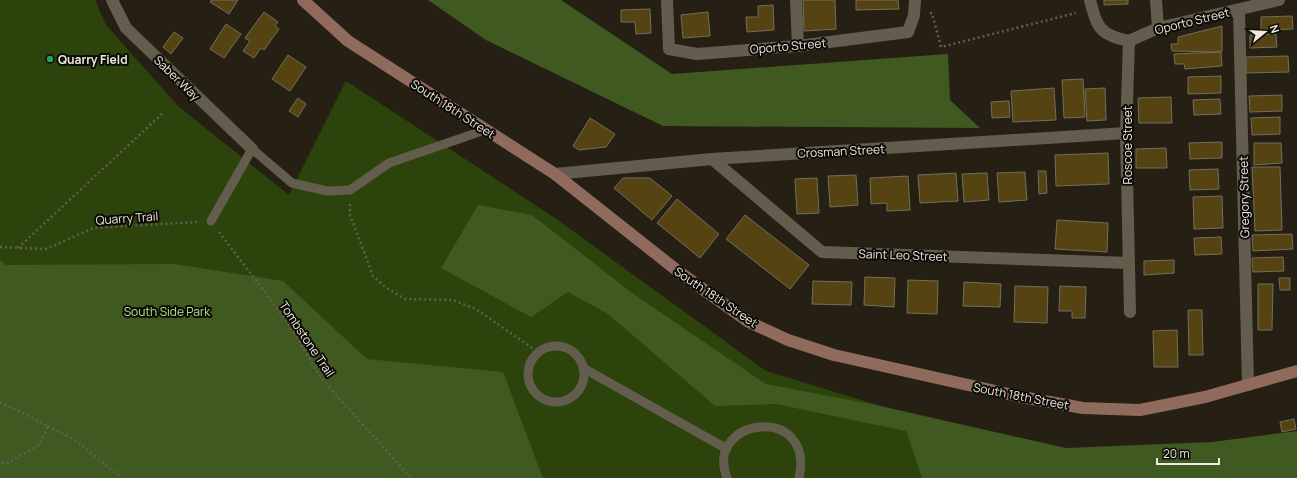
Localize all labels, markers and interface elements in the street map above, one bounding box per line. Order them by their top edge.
street label: Oporto Street [1153,3,1231,39]
north arrow [1245,12,1285,52]
text: N [1267,23,1283,35]
street label: Oporto Street [749,34,827,58]
place label: Quarry Field [58,51,128,68]
street label: Saber Way [150,52,204,105]
marker: Quarry Field [45,54,55,64]
street label: South 18th Street [408,75,499,143]
street label: Roscoe Street [1119,105,1136,185]
street label: Crosman Street [797,140,885,162]
street label: Gregory Street [1235,156,1253,238]
street label: Quarry Trail [95,207,159,229]
street label: Saint Leo Street [858,245,948,265]
street label: South 18th Street [671,263,761,331]
street label: Tombstone Trail [275,298,339,380]
park label: South Side Park [124,303,211,320]
street label: South 18th Street [972,378,1071,414]
scale bar [1157,440,1219,466]
text: 20 m [1163,445,1190,462]

